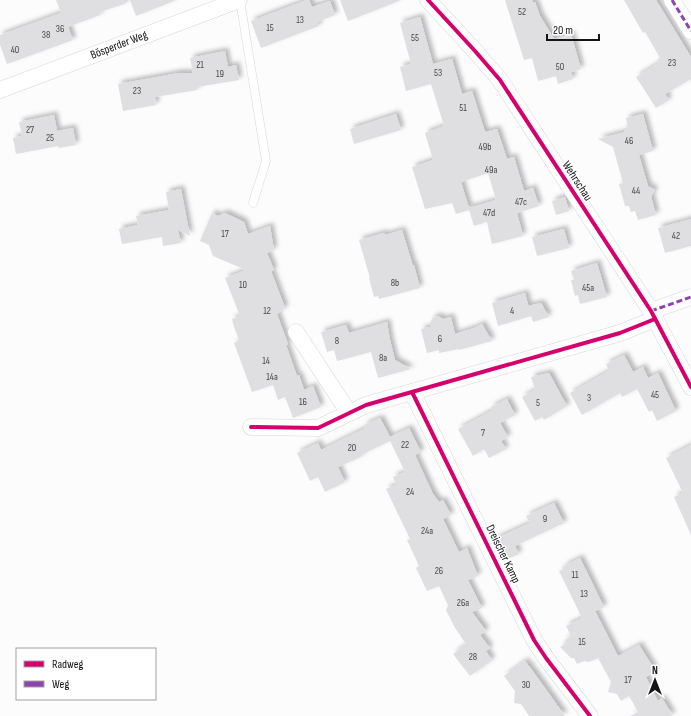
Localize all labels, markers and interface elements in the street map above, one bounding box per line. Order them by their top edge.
house number: 52 [518,6,526,18]
house number: 13 [296,14,304,26]
scale bar [547,16,599,42]
house number: 15 [266,22,274,34]
house number: 36 [56,23,64,35]
text: 20 m [553,23,573,38]
street label: Bösperder Weg [88,27,150,63]
house number: 38 [42,29,50,41]
house number: 55 [411,32,419,44]
house number: 40 [11,44,19,56]
house number: 23 [668,57,676,69]
house number: 21 [196,59,204,71]
house number: 50 [556,61,564,73]
house number: 53 [434,67,442,79]
house number: 19 [216,68,224,80]
house number: 23 [133,85,141,97]
house number: 51 [459,102,467,114]
house number: 27 [26,124,34,136]
house number: 25 [46,132,54,144]
house number: 46 [625,135,633,147]
house number: 49b [479,141,491,153]
street label: Wehrschau [559,158,595,204]
house number: 49a [485,164,497,176]
house number: 44 [632,185,640,197]
house number: 47c [515,196,527,208]
house number: 47d [483,207,495,219]
house number: 17 [221,228,229,240]
house number: 42 [672,230,680,242]
house number: 8b [391,277,399,289]
house number: 10 [239,279,247,291]
house number: 45a [582,282,594,294]
house number: 12 [263,305,271,317]
house number: 4 [510,305,514,317]
house number: 6 [438,333,442,345]
house number: 8 [335,335,339,347]
house number: 8a [379,352,387,364]
house number: 14 [262,355,270,367]
house number: 14a [266,371,278,383]
house number: 45 [651,389,659,401]
house number: 3 [587,392,591,404]
house number: 16 [299,396,307,408]
house number: 5 [536,397,540,409]
house number: 7 [481,427,485,439]
house number: 22 [401,439,409,451]
house number: 20 [348,442,356,454]
house number: 24 [406,486,414,498]
house number: 9 [543,513,547,525]
street label: Dreischer Kamp [482,522,524,586]
house number: 24a [421,525,433,537]
house number: 26 [435,565,443,577]
house number: 11 [572,569,579,581]
house number: 13 [580,588,588,600]
house number: 26a [457,597,469,609]
house number: 15 [578,636,586,648]
legend [16,648,156,700]
house number: 28 [469,651,477,663]
text: Radweg [52,657,84,672]
north arrow [635,660,675,700]
text: N [652,664,658,677]
house number: 17 [624,674,632,686]
text: Weg [52,677,69,692]
house number: 30 [522,679,530,691]

